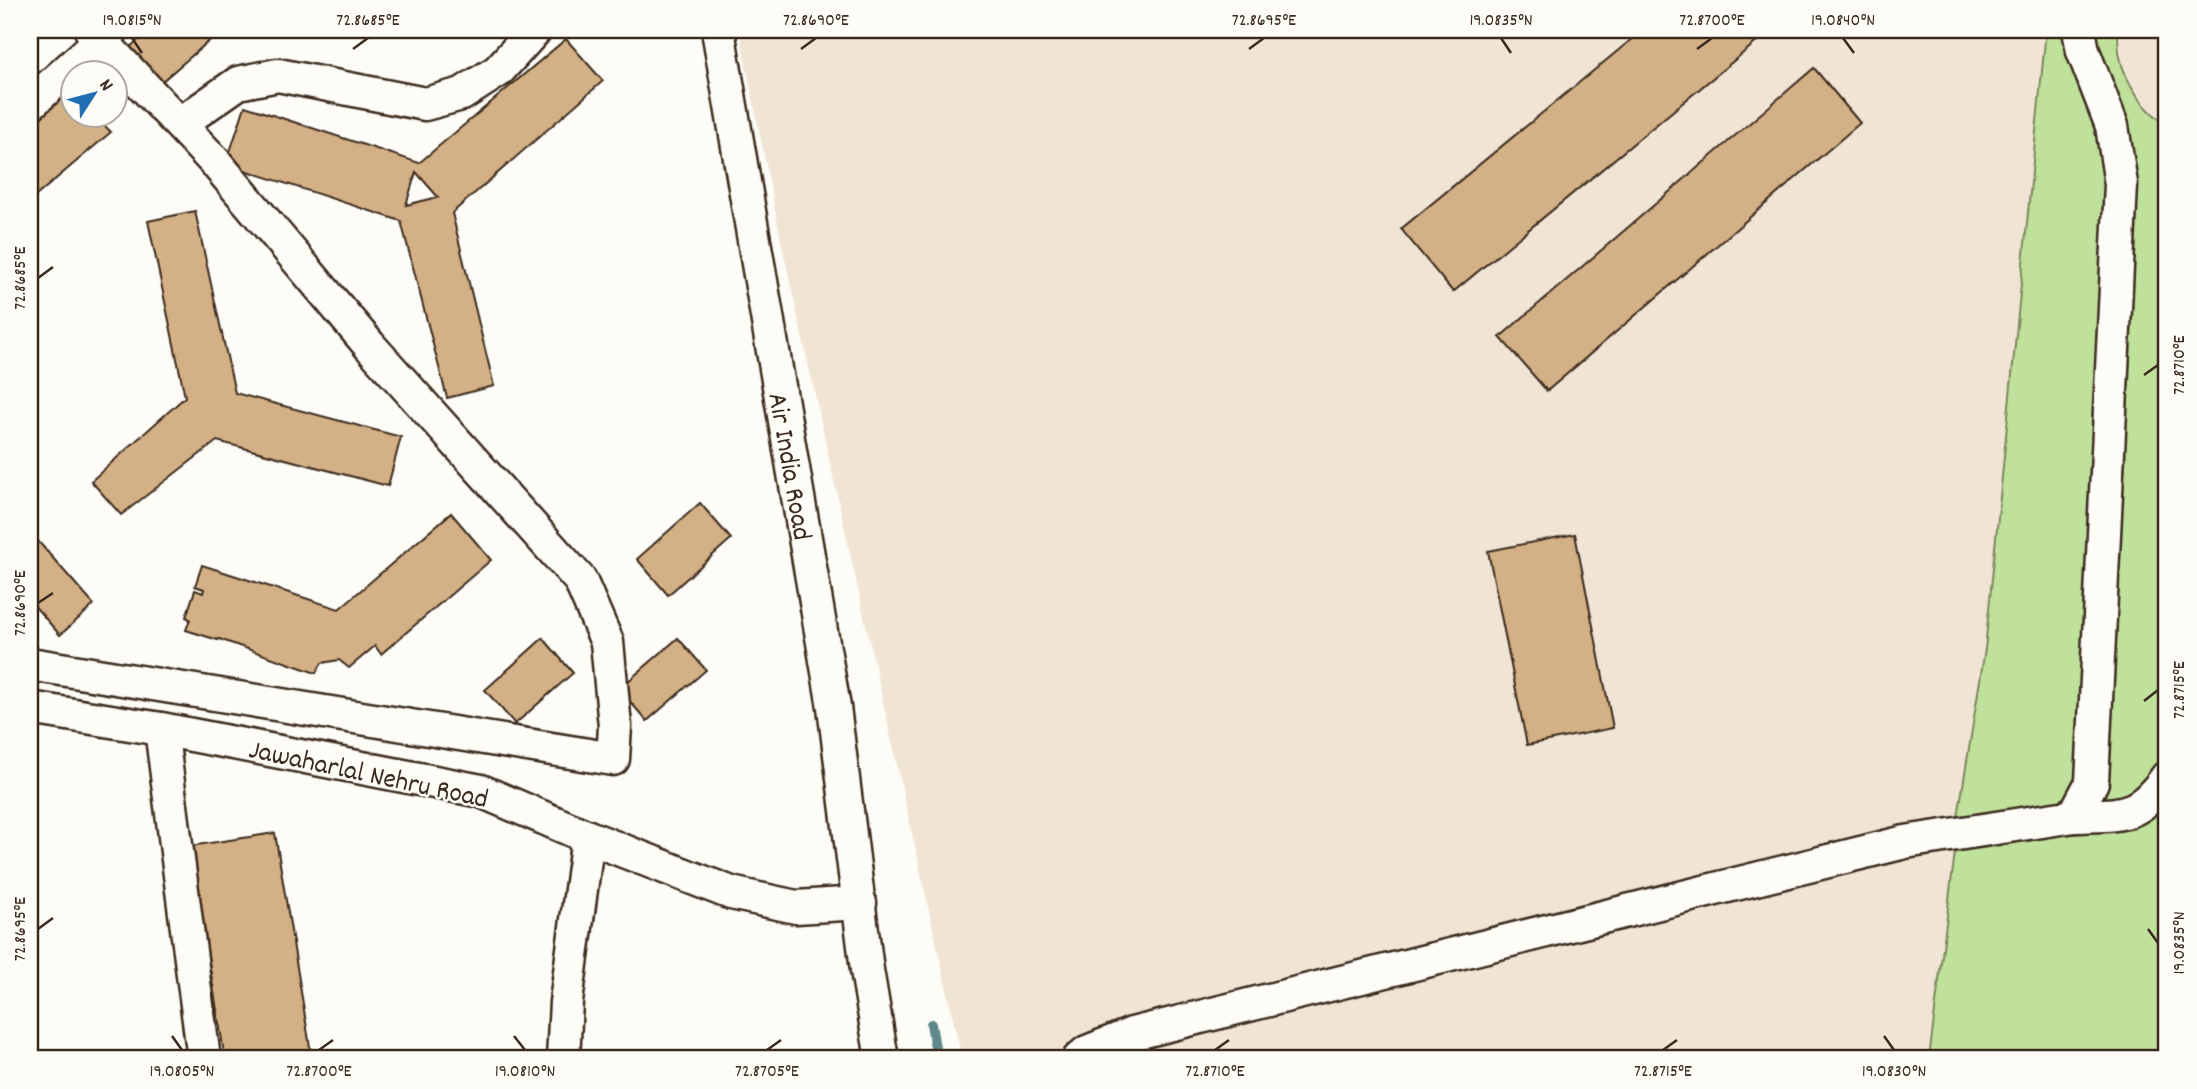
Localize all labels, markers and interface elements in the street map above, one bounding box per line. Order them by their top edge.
text: 19.0815°N [102,9,162,34]
text: 72.8685°E [336,9,400,34]
text: 72.8690°E [783,9,849,34]
text: 72.8695°E [1232,9,1296,34]
text: 19.0835°N [1469,9,1533,34]
text: 72.8700°E [1679,9,1745,34]
text: 19.0840°N [1811,9,1875,34]
north arrow [60,60,130,130]
text: N [91,74,119,98]
text: 72.8685°E [9,246,34,310]
text: 72.8710°E [2168,335,2193,395]
street label: Air India Road [754,390,820,544]
text: 72.8690°E [9,570,34,636]
text: 72.8715°E [2168,661,2193,719]
street label: Jawaharlal Nehru Road [245,732,491,822]
text: 72.8695°E [9,897,34,961]
text: 19.0835°N [2168,911,2193,975]
text: 19.0805°N [149,1060,215,1085]
text: 72.8700°E [286,1060,352,1085]
text: 19.0810°N [495,1060,555,1085]
text: 72.8705°E [735,1060,799,1085]
text: 72.8710°E [1185,1060,1245,1085]
text: 72.8715°E [1634,1060,1692,1085]
text: 19.0830°N [1862,1060,1926,1085]

